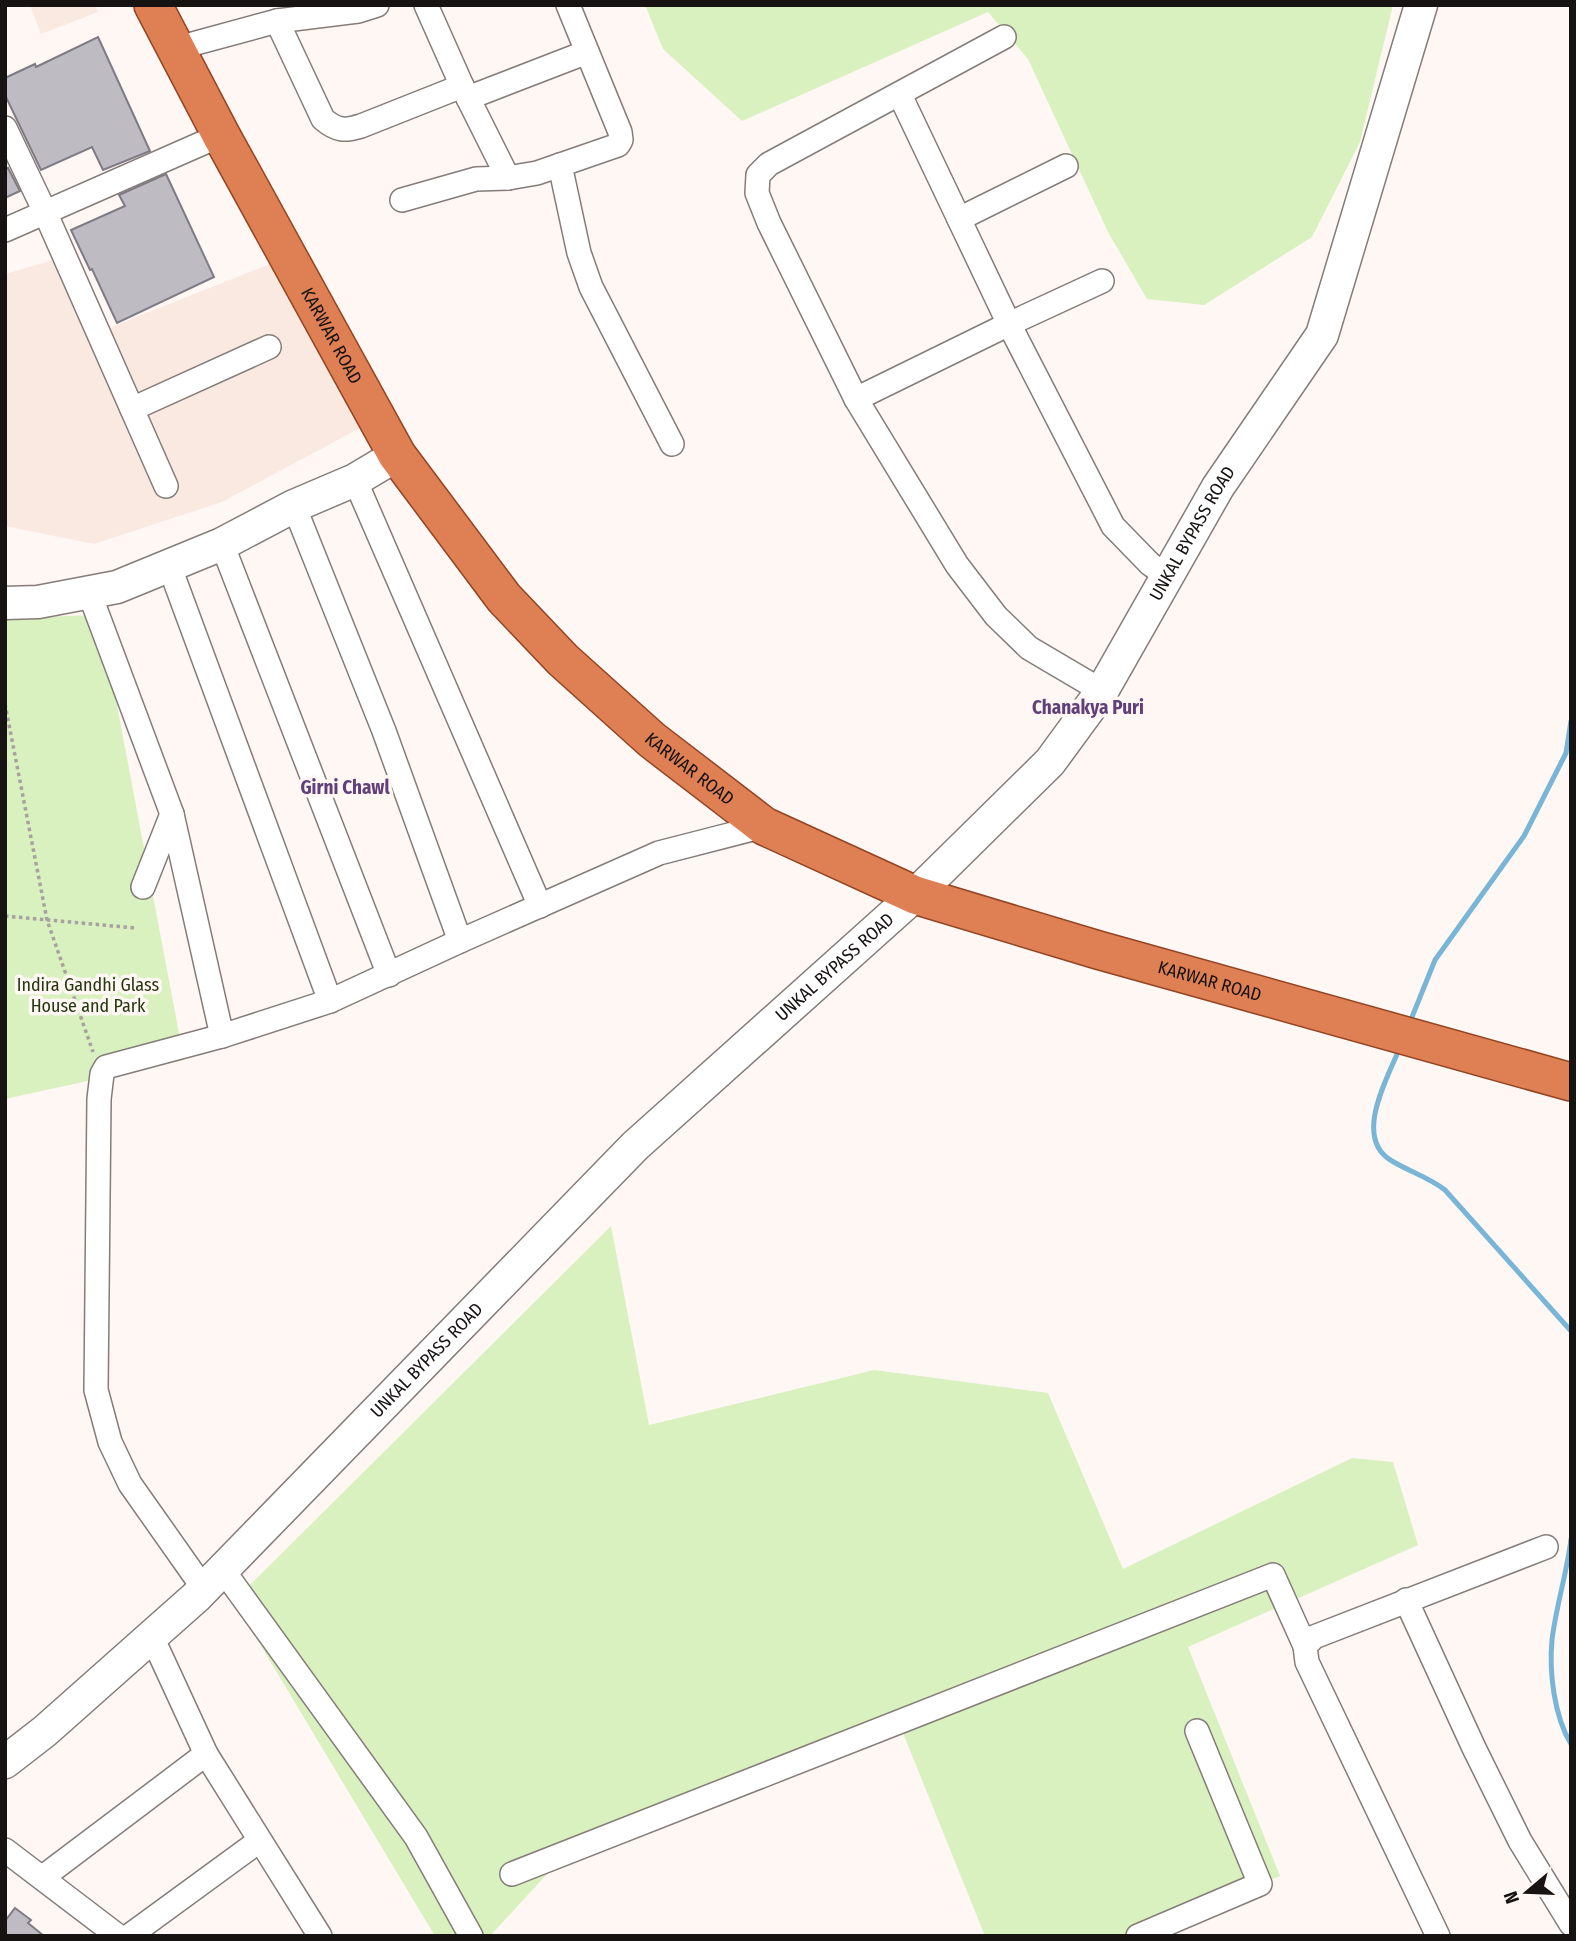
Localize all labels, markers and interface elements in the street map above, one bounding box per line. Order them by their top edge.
street label: KARWAR ROAD [296,284,367,388]
street label: UNKAL BYPASS ROAD [1145,462,1240,604]
district label: Chanakya Puri [1032,696,1144,719]
street label: KARWAR ROAD [640,728,738,810]
district label: Girni Chawl [300,776,390,799]
street label: UNKAL BYPASS ROAD [771,908,898,1026]
street label: KARWAR ROAD [1155,956,1264,1006]
park label: Indira Gandhi Glass House and Park [17,974,160,1017]
street label: UNKAL BYPASS ROAD [366,1298,487,1422]
north arrow [1492,1857,1562,1927]
text: N [1499,1888,1524,1907]

